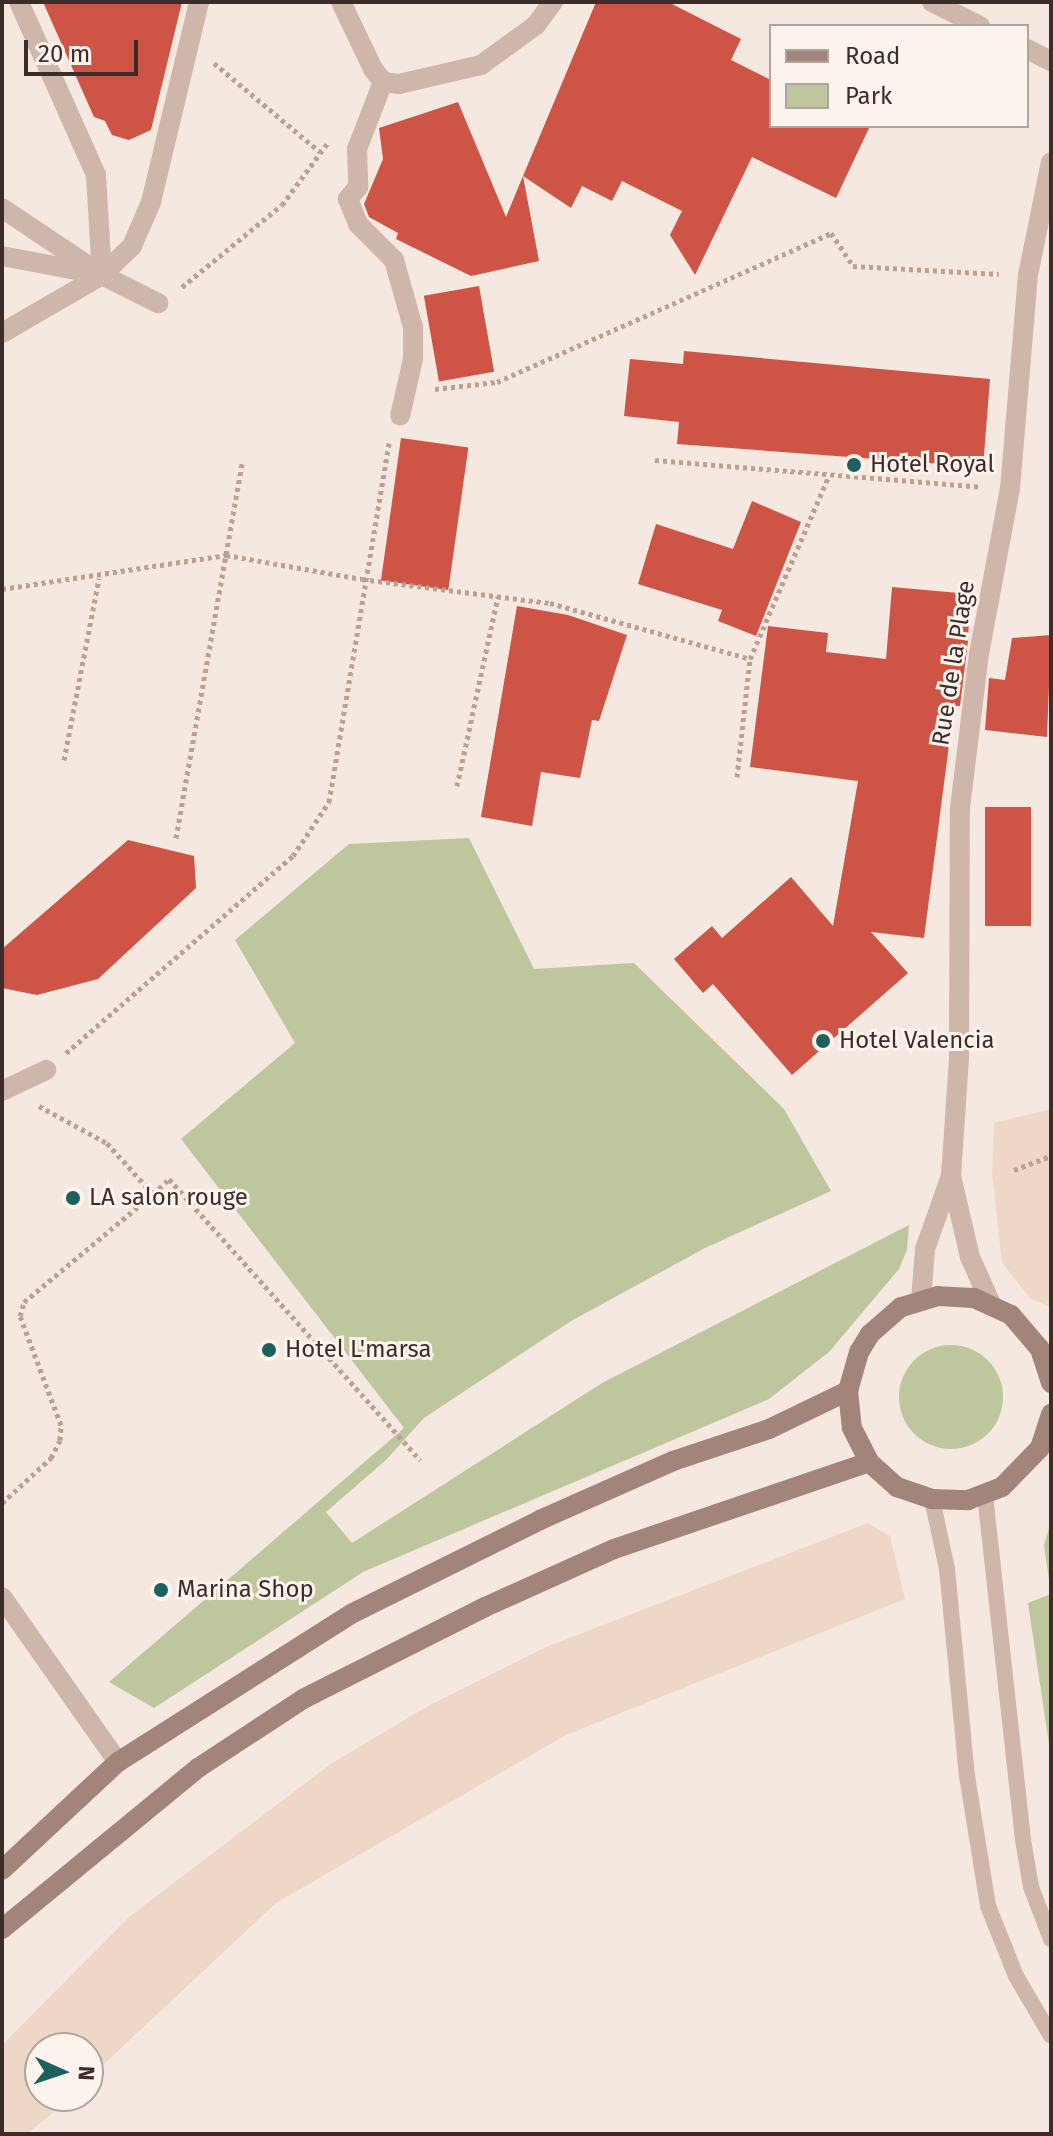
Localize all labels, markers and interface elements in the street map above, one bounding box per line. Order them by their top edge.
scale bar [28,24,142,74]
legend [769,24,1029,128]
text: 20 m [38,40,90,68]
text: Road [845,42,900,70]
text: Park [845,82,892,110]
place label: Hotel Royal [870,451,994,479]
marker: Hotel Royal [845,456,863,474]
street label: Rue de la Plage [927,578,981,748]
place label: Hotel Valencia [839,1027,995,1055]
marker: Hotel Valencia [814,1032,832,1050]
place label: LA salon rouge [89,1184,248,1212]
marker: LA salon rouge [64,1189,82,1207]
place label: Hotel L'marsa [285,1336,431,1364]
marker: Hotel L'marsa [260,1341,278,1359]
place label: Marina Shop [177,1576,314,1604]
marker: Marina Shop [152,1581,170,1599]
north arrow [24,2032,104,2112]
text: N [73,2065,100,2081]

